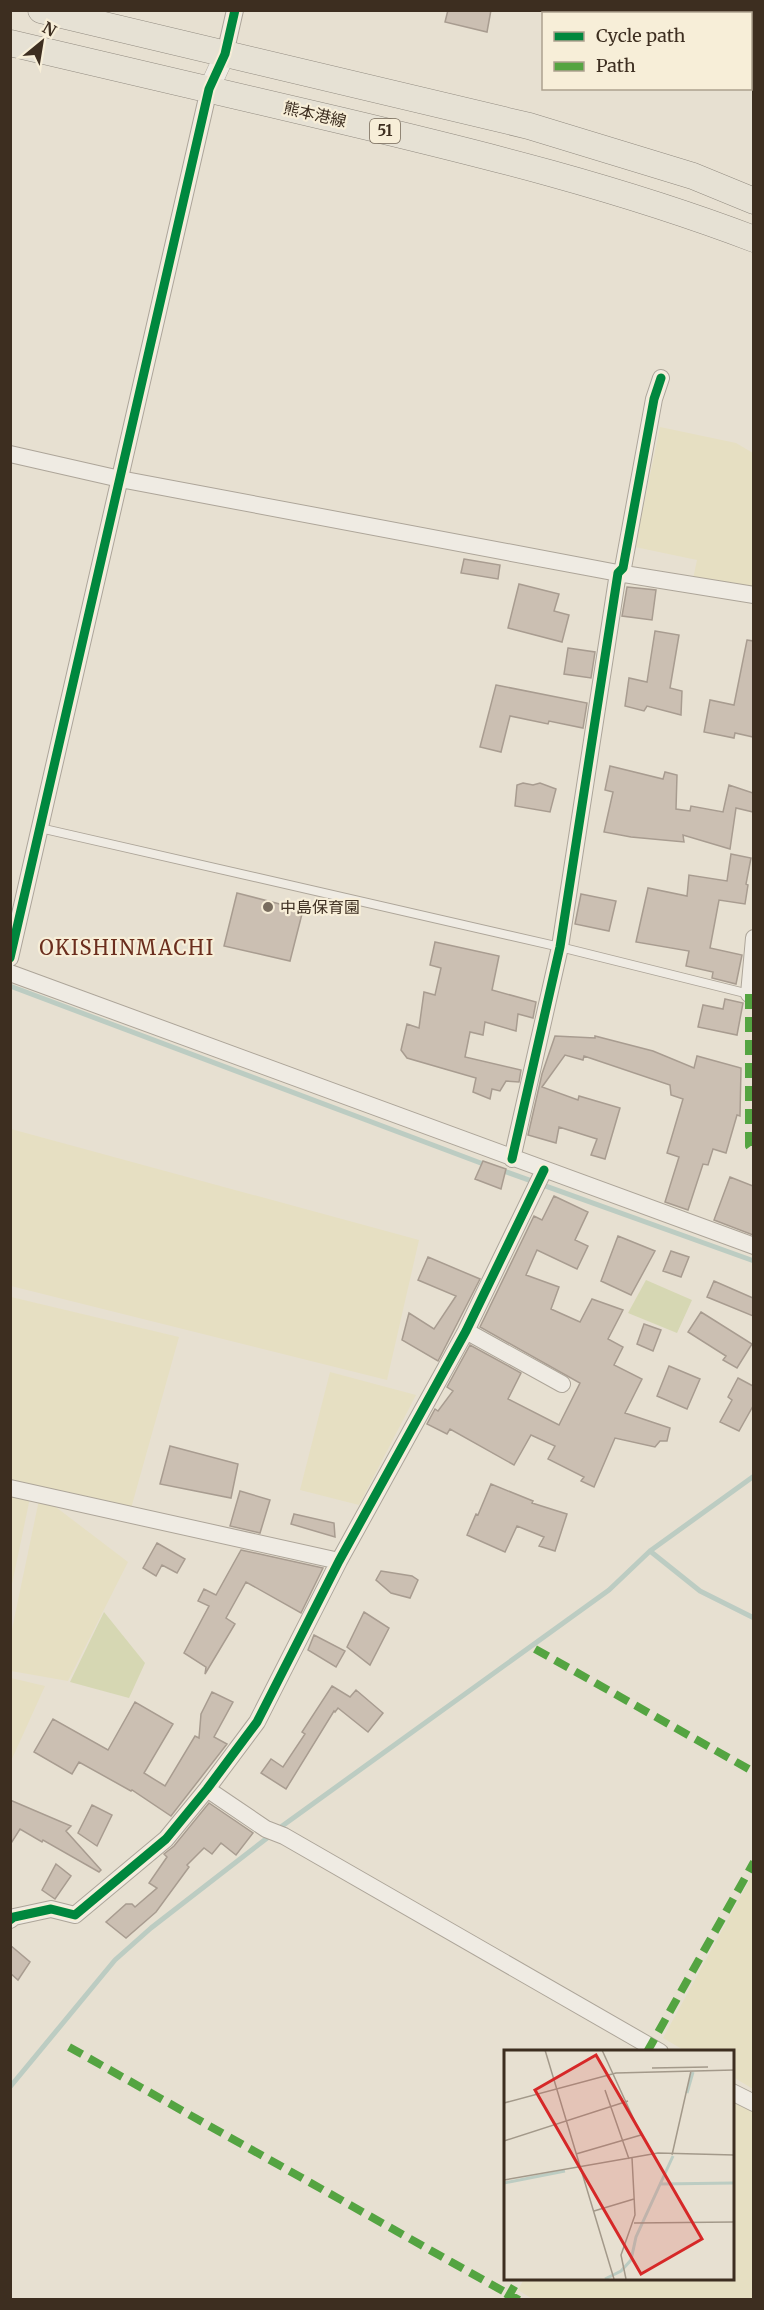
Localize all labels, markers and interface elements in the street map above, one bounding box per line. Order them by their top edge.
north arrow [12,12,72,72]
legend [542,12,752,90]
text: N [39,17,60,41]
text: Cycle path [596,24,686,47]
text: Path [596,54,636,77]
street label: 熊本港線 [282,97,348,131]
road number: 51 [370,119,400,143]
place label: 中島保育園 [280,897,360,917]
marker: 中島保育園 [261,900,275,914]
district label: OKISHINMACHI [39,935,215,960]
inset map [504,2050,734,2280]

